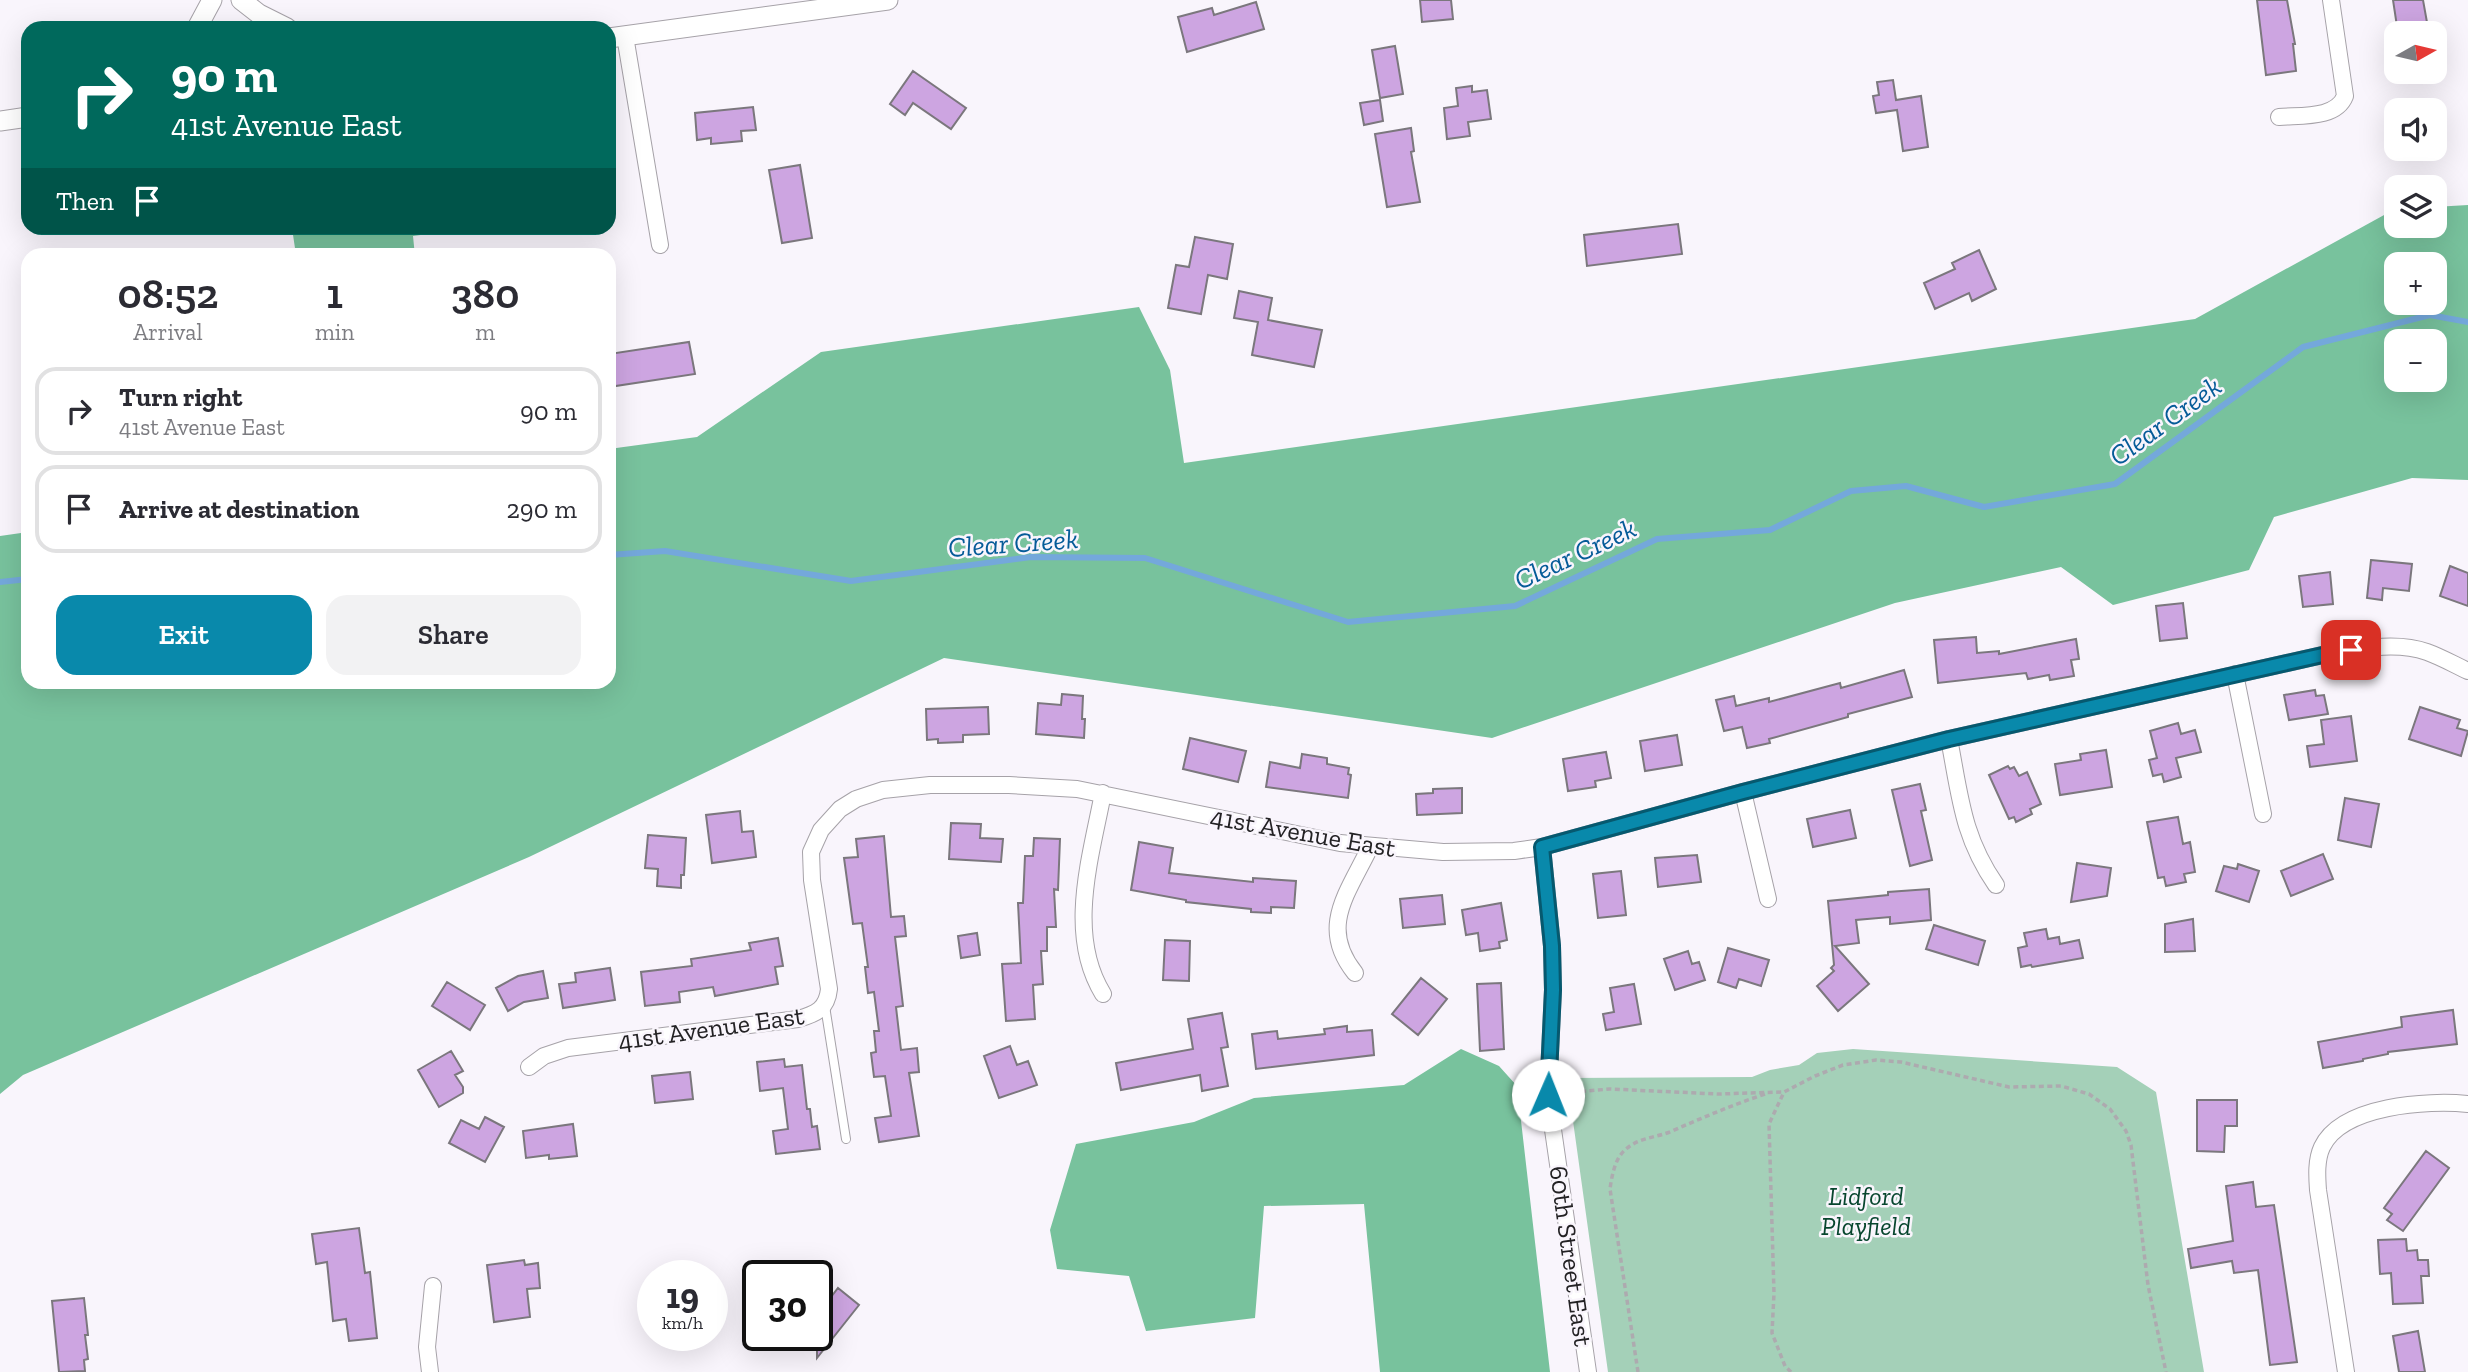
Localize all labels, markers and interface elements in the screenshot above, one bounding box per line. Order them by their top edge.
north arrow [2384,21,2446,84]
map controls [2384,21,2447,392]
text: 90 m [171,46,278,105]
icon: right [56,49,147,140]
button: sound [2384,98,2447,161]
text: 41st Avenue East [171,106,402,144]
button: layers [2384,175,2447,238]
icon: arrive [128,182,166,220]
text: Then [56,185,114,217]
button: + [2384,252,2447,315]
text: 08:52 [118,268,218,319]
text: 1 [326,268,343,319]
text: 380 [451,268,519,319]
text: Arrival [133,318,203,346]
text: min [315,318,354,346]
text: m [475,318,495,346]
button: − [2384,329,2447,392]
water label: Clear Creek [2103,369,2227,473]
text: Turn right [119,381,242,413]
icon: right [60,392,98,430]
text: 90 m [520,395,577,427]
text: 41st Avenue East [119,413,285,441]
icon: arrive [60,490,98,528]
text: Arrive at destination [119,493,359,525]
text: 290 m [506,493,577,525]
water label: Clear Creek [1509,512,1641,596]
water label: Clear Creek [947,522,1079,564]
button: Exit [56,595,312,675]
button: Share [326,595,581,675]
pin [2321,620,2381,680]
icon: arrive [2332,631,2370,669]
street label: 41st Avenue East [1208,800,1398,864]
street label: 41st Avenue East [616,999,806,1057]
position arrow [1511,1058,1585,1132]
street label: 60th Street East [1542,1164,1600,1349]
park label: Lidford Playfield [1821,1180,1911,1242]
speed limit sign: 30 [742,1260,833,1351]
text: 19 [666,1275,699,1317]
text: km/h [662,1312,703,1334]

